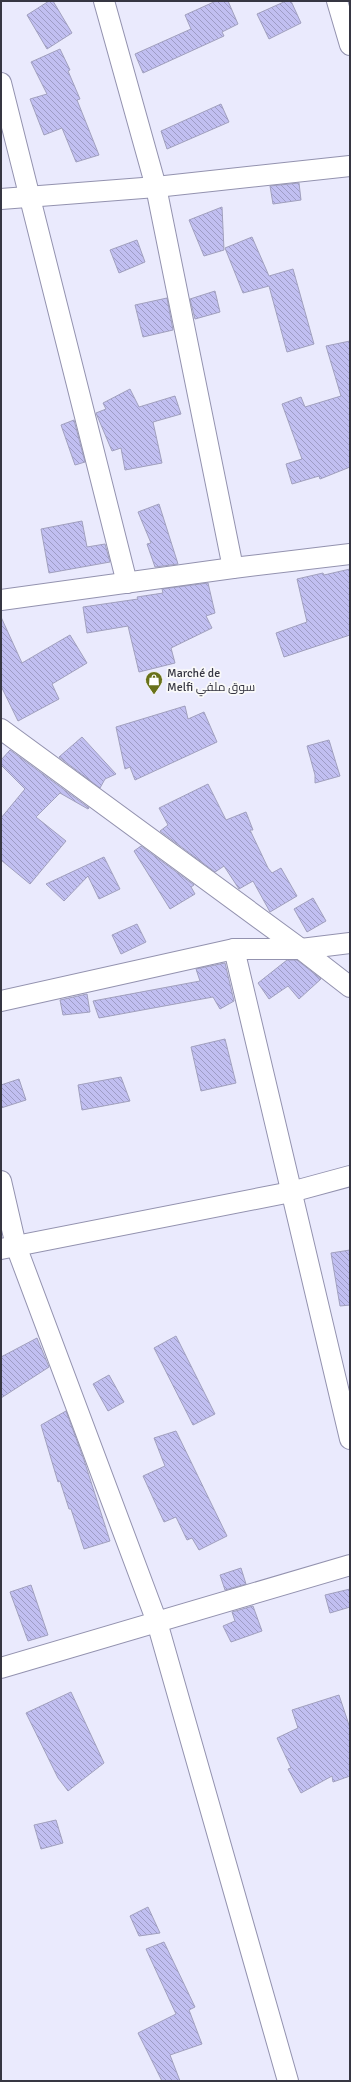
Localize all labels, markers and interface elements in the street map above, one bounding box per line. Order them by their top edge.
place label: Marché de Melfi سوق ملفي [167,666,255,697]
shop icon: Marché de Melfi سوق ملفي [144,670,164,695]

